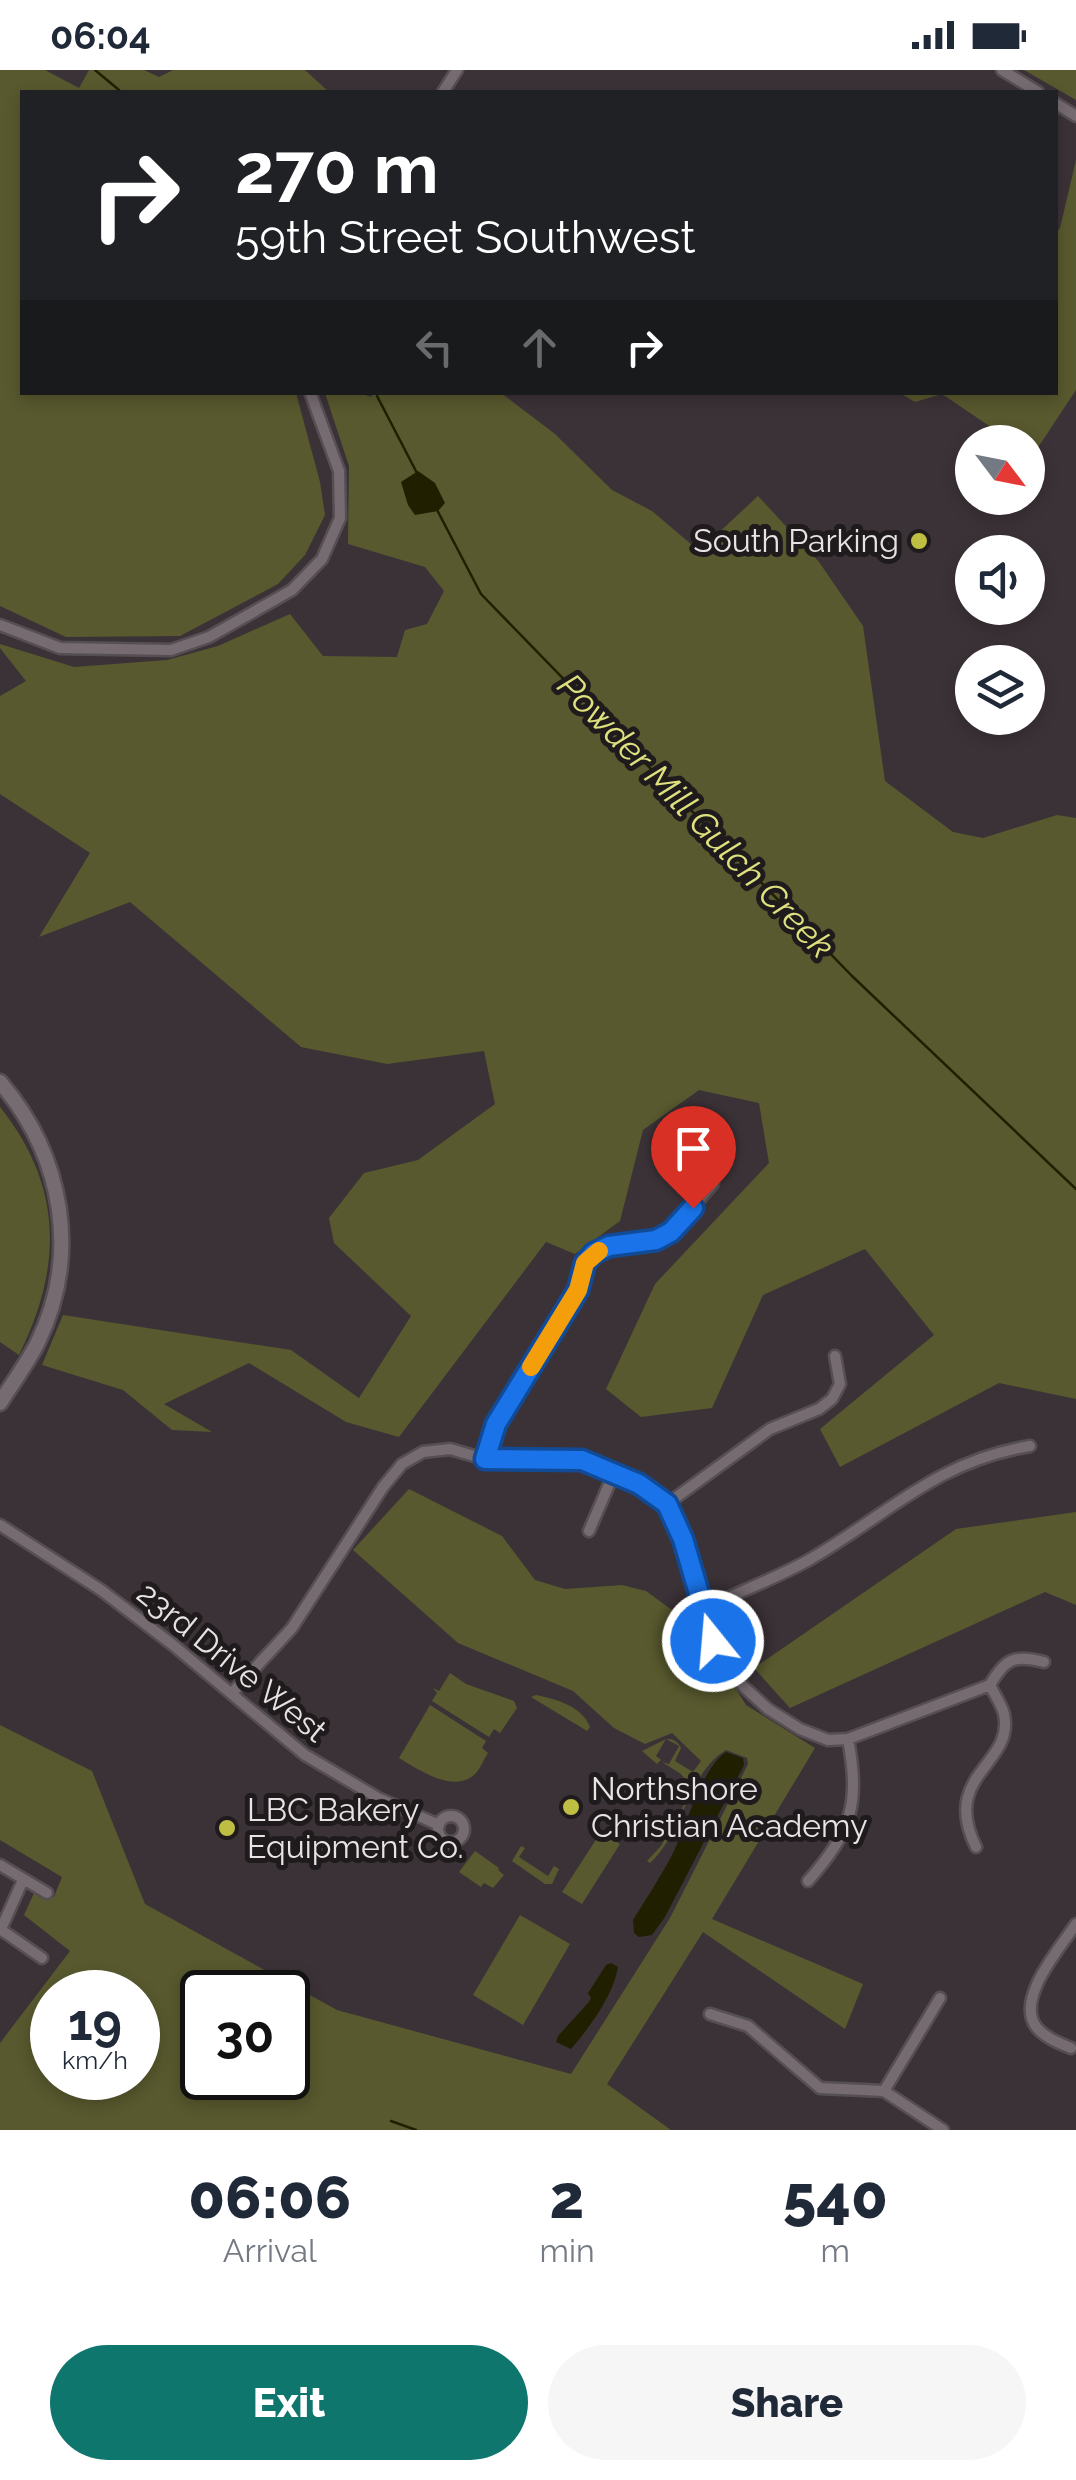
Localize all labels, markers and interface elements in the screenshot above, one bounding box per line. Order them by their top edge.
text: 06:04 [50,13,151,58]
text: 270 m [235,127,439,209]
icon: right [70,130,200,260]
text: 59th Street Southwest [235,211,696,264]
icon: left [407,320,462,375]
icon: ahead [512,320,567,375]
icon: right [617,320,672,375]
north arrow [955,425,1045,515]
map controls [955,425,1045,735]
place label: South Parking [693,522,899,559]
marker: South Parking [908,530,930,552]
button: sound [955,535,1045,625]
button: layers [955,645,1045,735]
water label: Powder Mill Gulch Creek [550,665,843,966]
pin [651,1106,736,1209]
icon: arrive [666,1121,721,1176]
street label: 23rd Drive West [130,1574,334,1749]
position arrow [661,1589,765,1693]
place label: Northshore Christian Academy [591,1770,867,1844]
place label: LBC Bakery Equipment Co. [247,1791,463,1865]
marker: Northshore Christian Academy [560,1796,582,1818]
marker: LBC Bakery Equipment Co. [216,1817,238,1839]
speed limit sign: 30 [180,1970,310,2100]
text: 19 [68,1993,122,2052]
text: km/h [62,2045,128,2075]
text: 06:06 [188,2162,351,2232]
text: 2 [550,2162,584,2232]
text: 540 [783,2162,888,2232]
text: Arrival [223,2232,317,2269]
text: min [540,2232,595,2269]
text: m [821,2232,850,2269]
button: Exit [50,2345,528,2460]
button: Share [548,2345,1026,2460]

